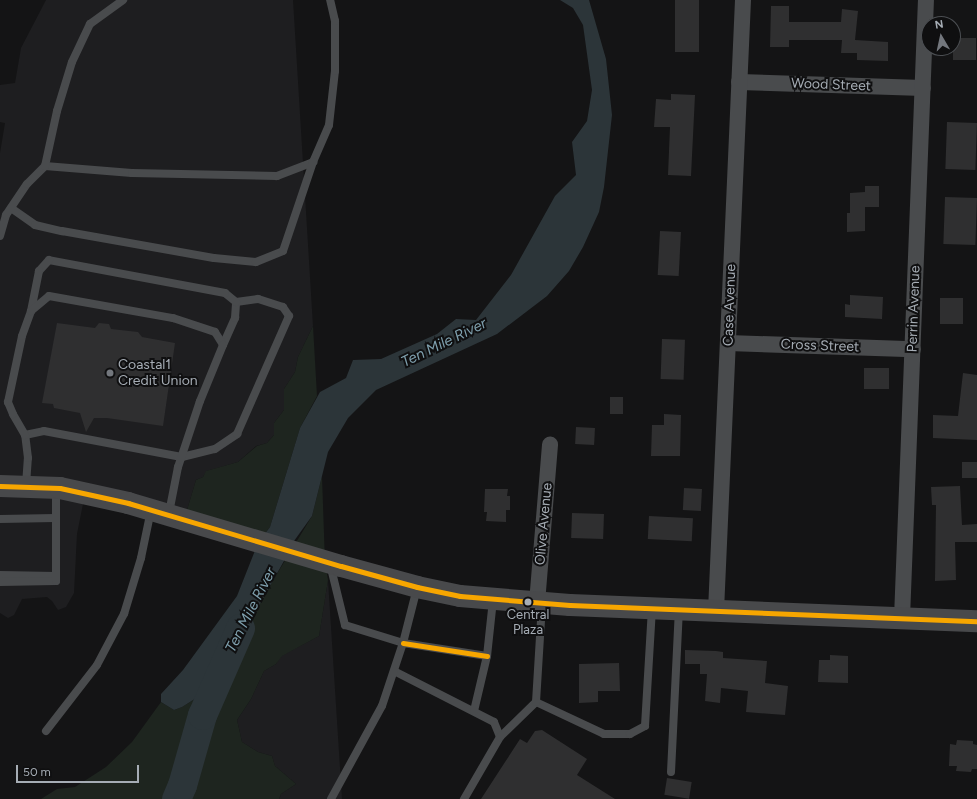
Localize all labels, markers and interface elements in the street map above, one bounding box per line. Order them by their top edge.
north arrow [921,16,961,56]
text: N [934,18,944,32]
street label: Wood Street [791,75,871,95]
street label: Case Avenue [720,264,740,346]
street label: Perrin Avenue [904,265,924,353]
water label: Ten Mile River [398,315,490,371]
street label: Cross Street [780,336,860,356]
place label: Coastal1 Credit Union [118,357,198,390]
marker: Coastal1 Credit Union [105,368,115,378]
street label: Olive Avenue [532,482,556,566]
water label: Ten Mile River [222,565,280,655]
marker: Central Plaza [523,597,533,607]
place label: Central Plaza [507,608,549,639]
scale bar [18,757,141,783]
text: 50 m [23,765,51,779]

